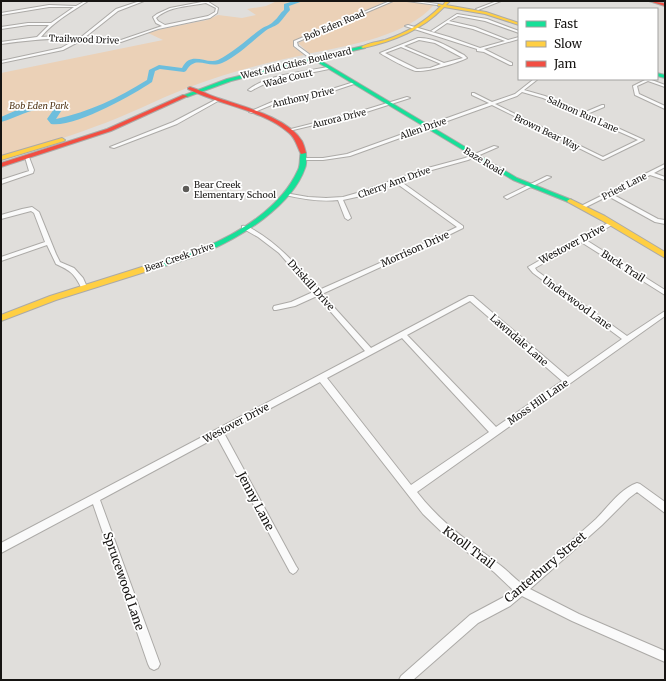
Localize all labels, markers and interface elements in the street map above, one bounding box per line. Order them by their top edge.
street label: Bob Eden Road [302,7,367,43]
legend [518,8,658,80]
text: Fast [554,16,578,31]
street label: Trailwood Drive [49,32,120,46]
text: Slow [554,36,583,51]
street label: West Mid Cities Boulevard [239,45,353,81]
text: Jam [553,56,577,71]
street label: Wade Court [261,67,314,90]
street label: Anthony Drive [270,84,335,110]
street label: Salmon Run Lane [546,93,621,135]
park label: Bob Eden Park [9,100,69,111]
street label: Aurora Drive [310,106,367,130]
street label: Brown Bear Way [513,111,582,153]
street label: Allen Drive [397,115,448,141]
street label: Baze Road [462,145,506,178]
street label: Cherry Ann Drive [356,164,432,200]
street label: Priest Lane [600,170,649,202]
place label: Bear Creek Elementary School [194,179,276,200]
marker: Bear Creek Elementary School [181,184,191,194]
street label: Westover Drive [536,221,607,267]
street label: Morrison Drive [379,228,451,270]
street label: Bear Creek Drive [143,240,215,274]
street label: Buck Trail [599,247,647,285]
street label: Driskill Drive [285,257,337,313]
street label: Underwood Lane [540,273,614,333]
street label: Lawndale Lane [487,311,551,369]
street label: Moss Hill Lane [505,376,571,428]
street label: Westover Drive [200,400,271,446]
street label: Jenny Lane [234,468,278,533]
street label: Knoll Trail [440,523,498,572]
street label: Canterbury Street [501,528,589,606]
street label: Sprucewood Lane [100,530,148,632]

